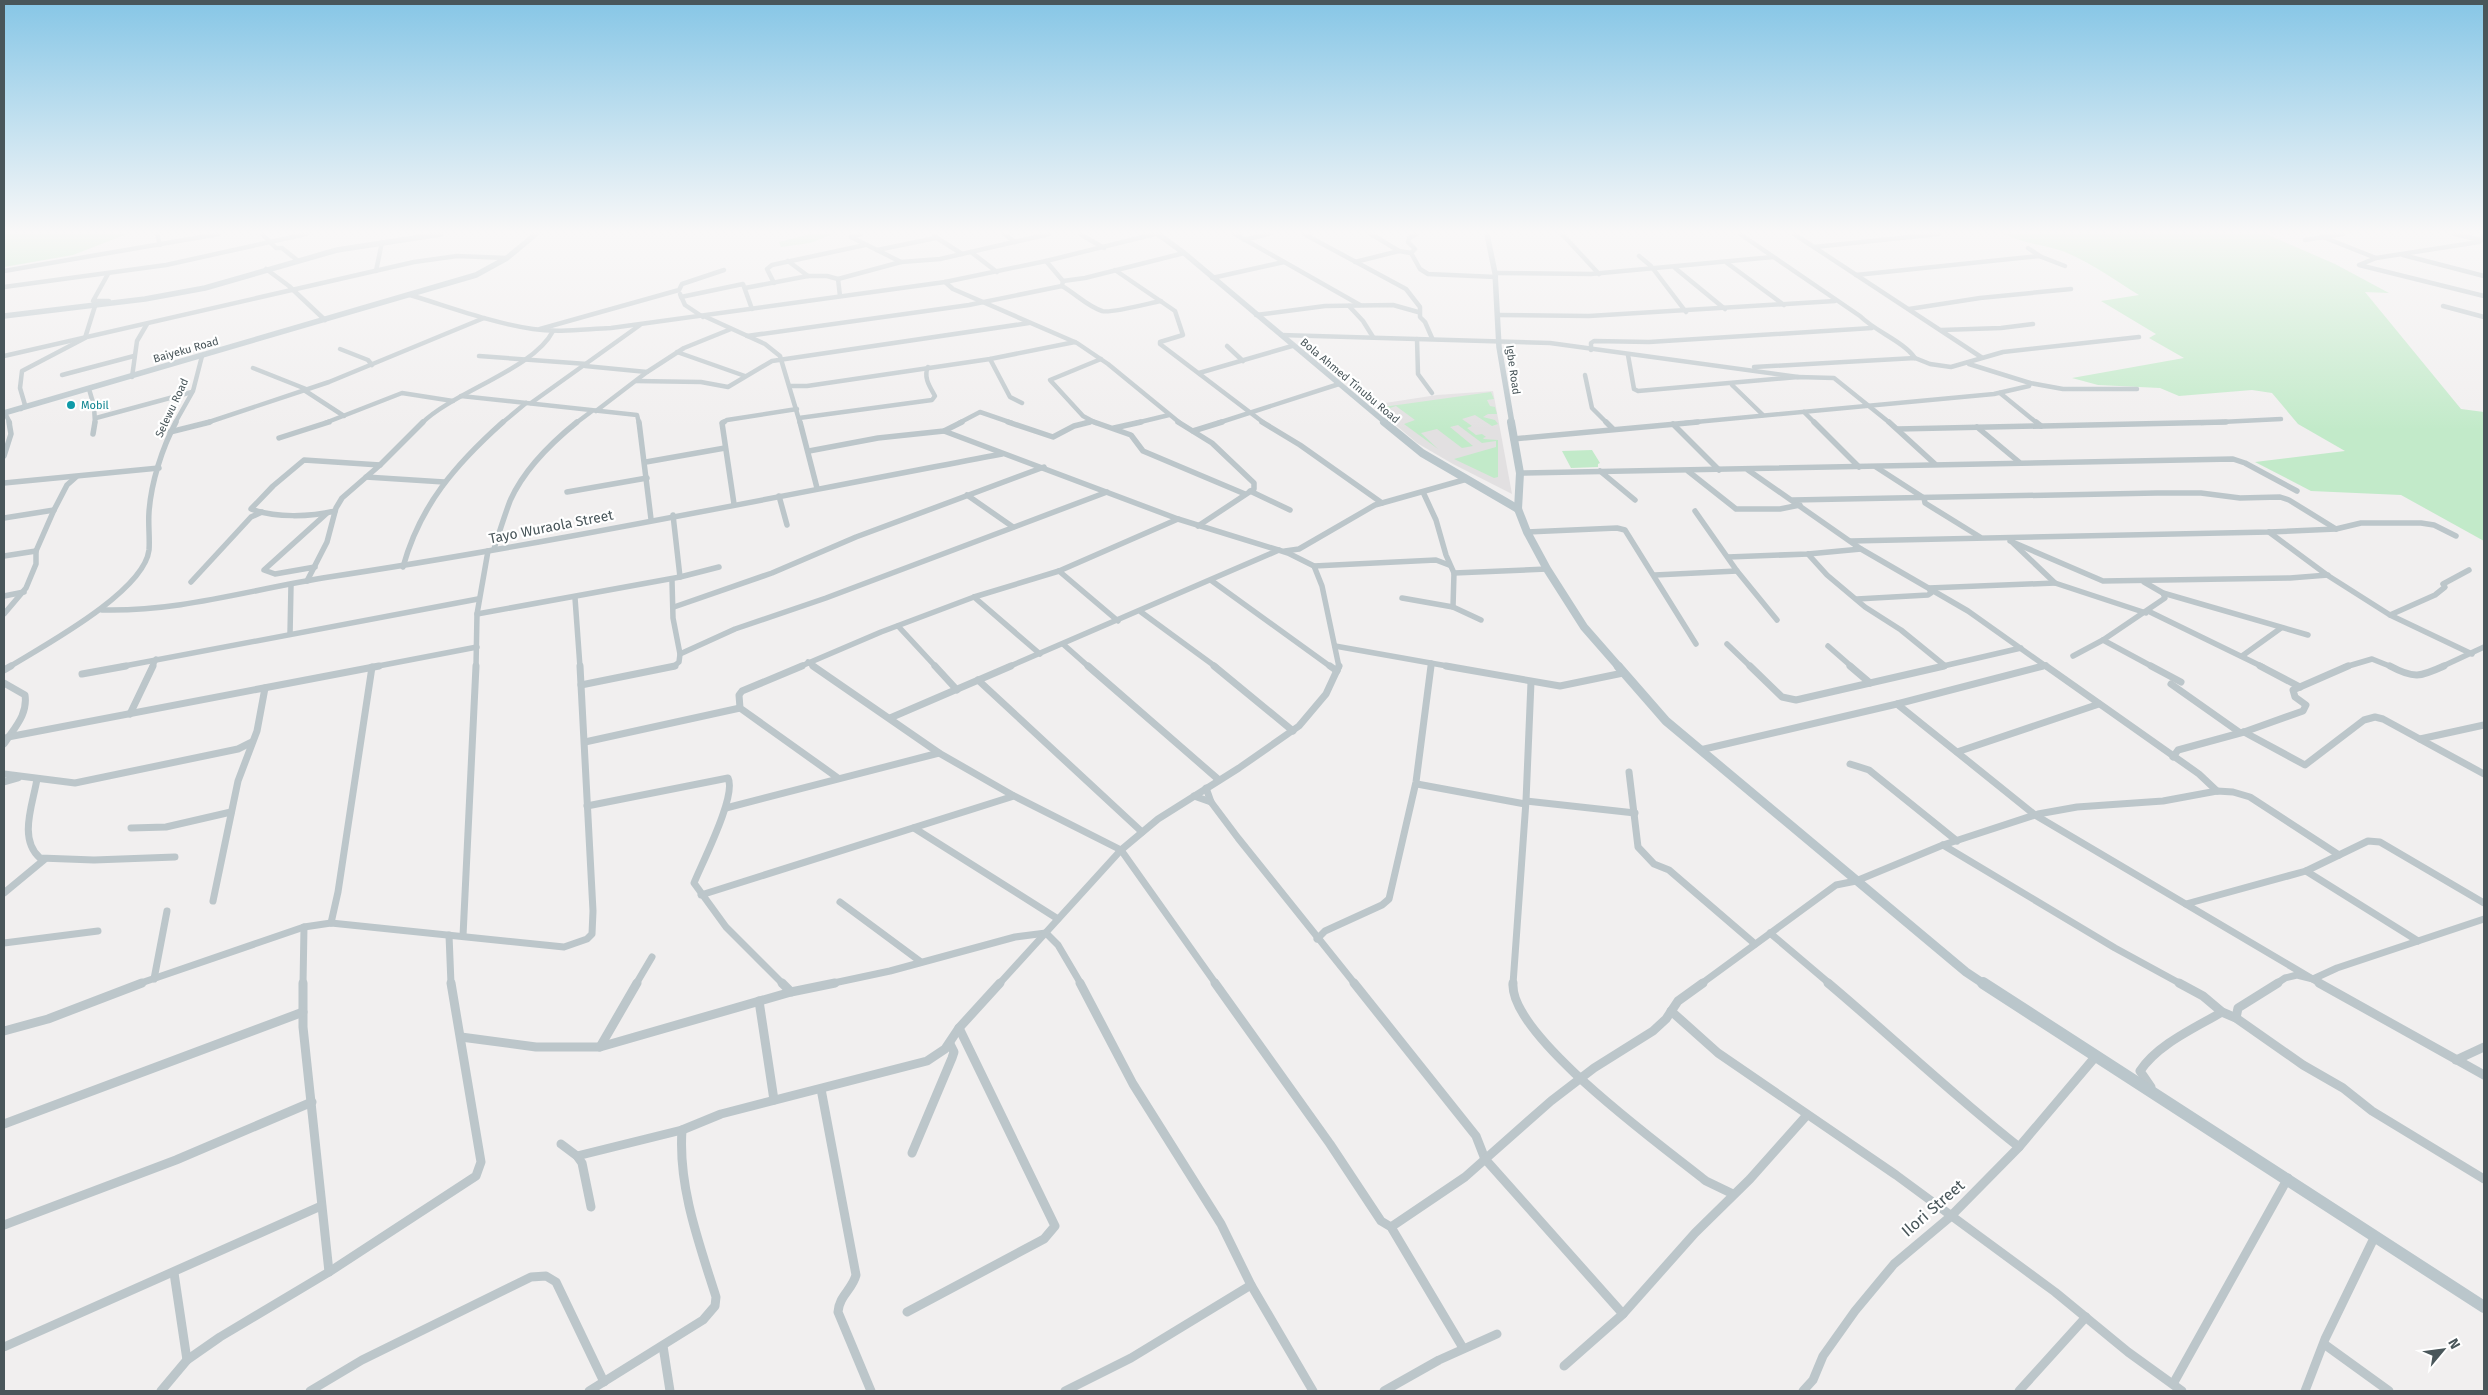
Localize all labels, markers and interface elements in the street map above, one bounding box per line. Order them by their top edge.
street label: Baiyeku Road [152,334,220,366]
street label: Bola Ahmed Tinubu Road [1298,336,1402,426]
street label: Igbe Road [1503,344,1523,396]
street label: Selewu Road [153,376,191,440]
marker: Mobil [65,399,77,411]
place label: Mobil [81,399,109,412]
street label: Tayo Wuraola Street [487,506,616,547]
street label: Ilori Street [1898,1175,1968,1240]
north arrow [2418,1325,2468,1375]
text: N [2444,1336,2464,1352]

